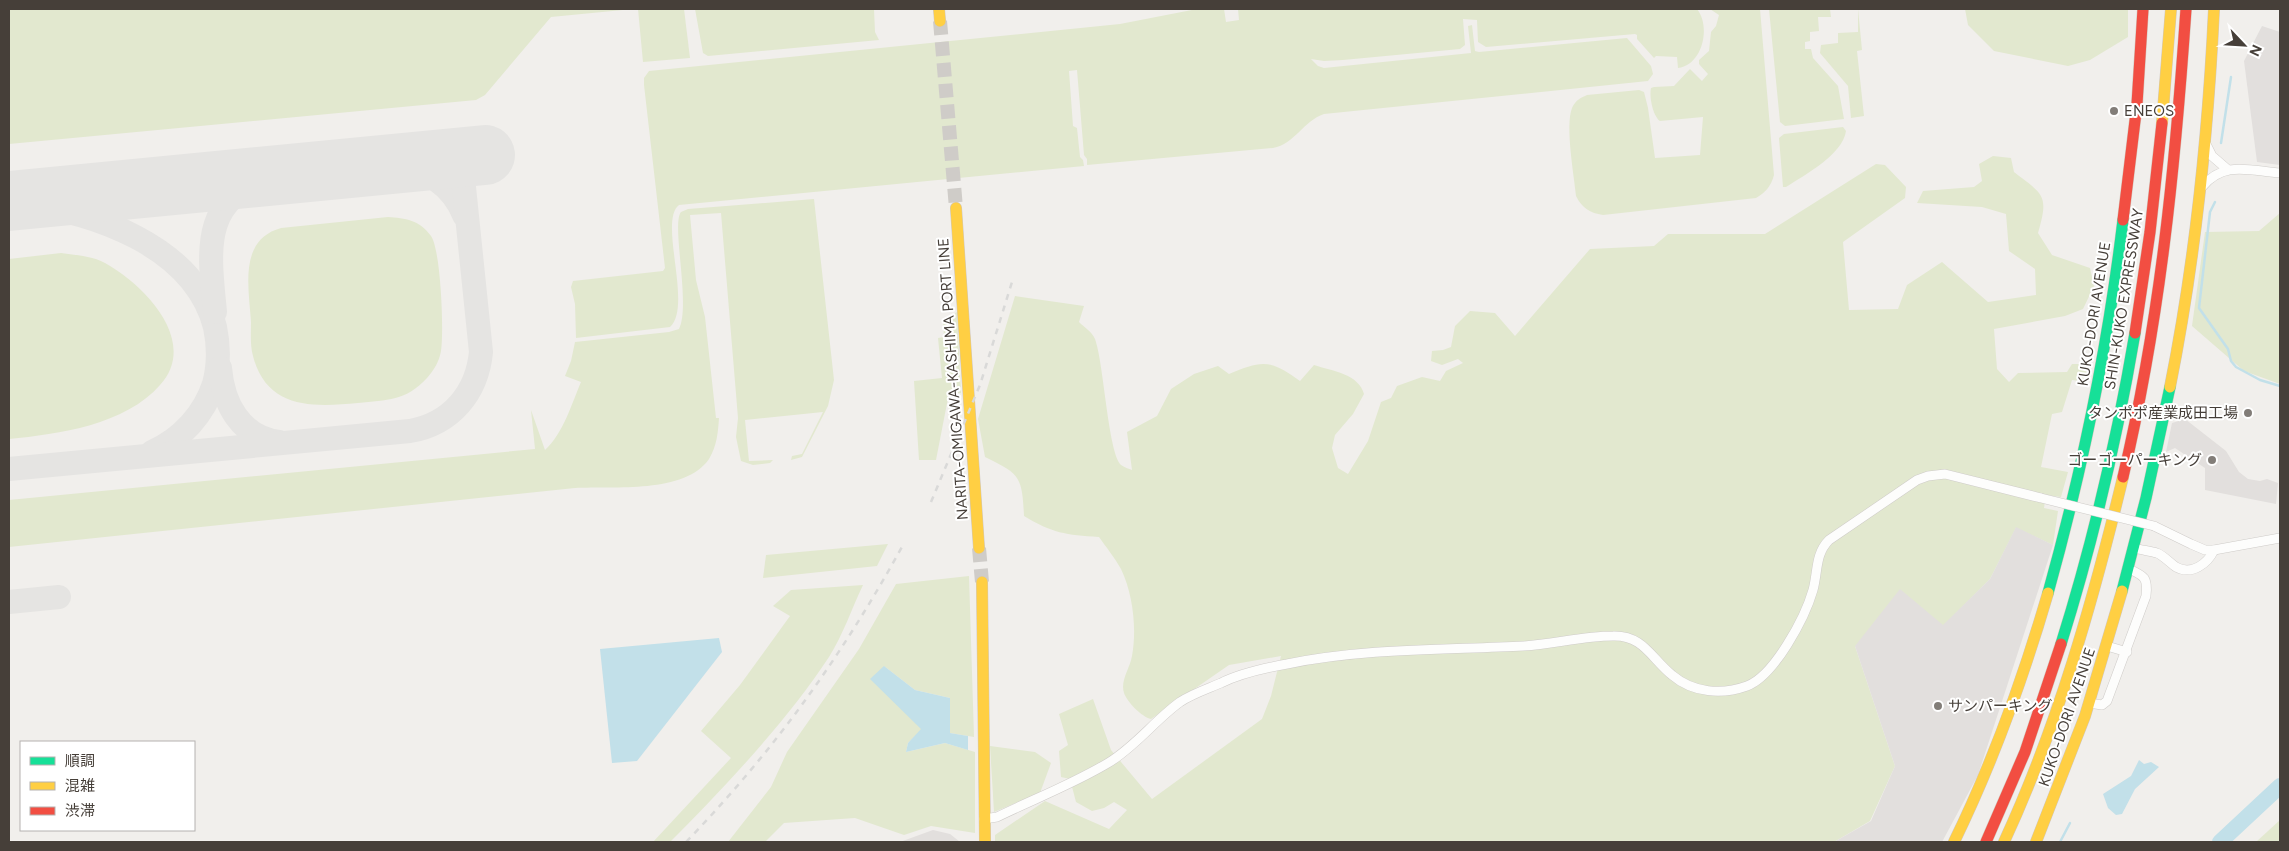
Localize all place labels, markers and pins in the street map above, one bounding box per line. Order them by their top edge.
place label: ENEOS [2124,102,2174,120]
marker: ENEOS [2108,105,2120,117]
place label: タンポポ産業成田工場 [2088,404,2238,422]
marker: タンポポ産業成田工場 [2242,407,2254,419]
place label: ゴーゴーパーキング [2068,451,2202,469]
marker: ゴーゴーパーキング [2206,454,2218,466]
place label: サンパーキング [1948,697,2053,715]
marker: サンパーキング [1932,700,1944,712]

